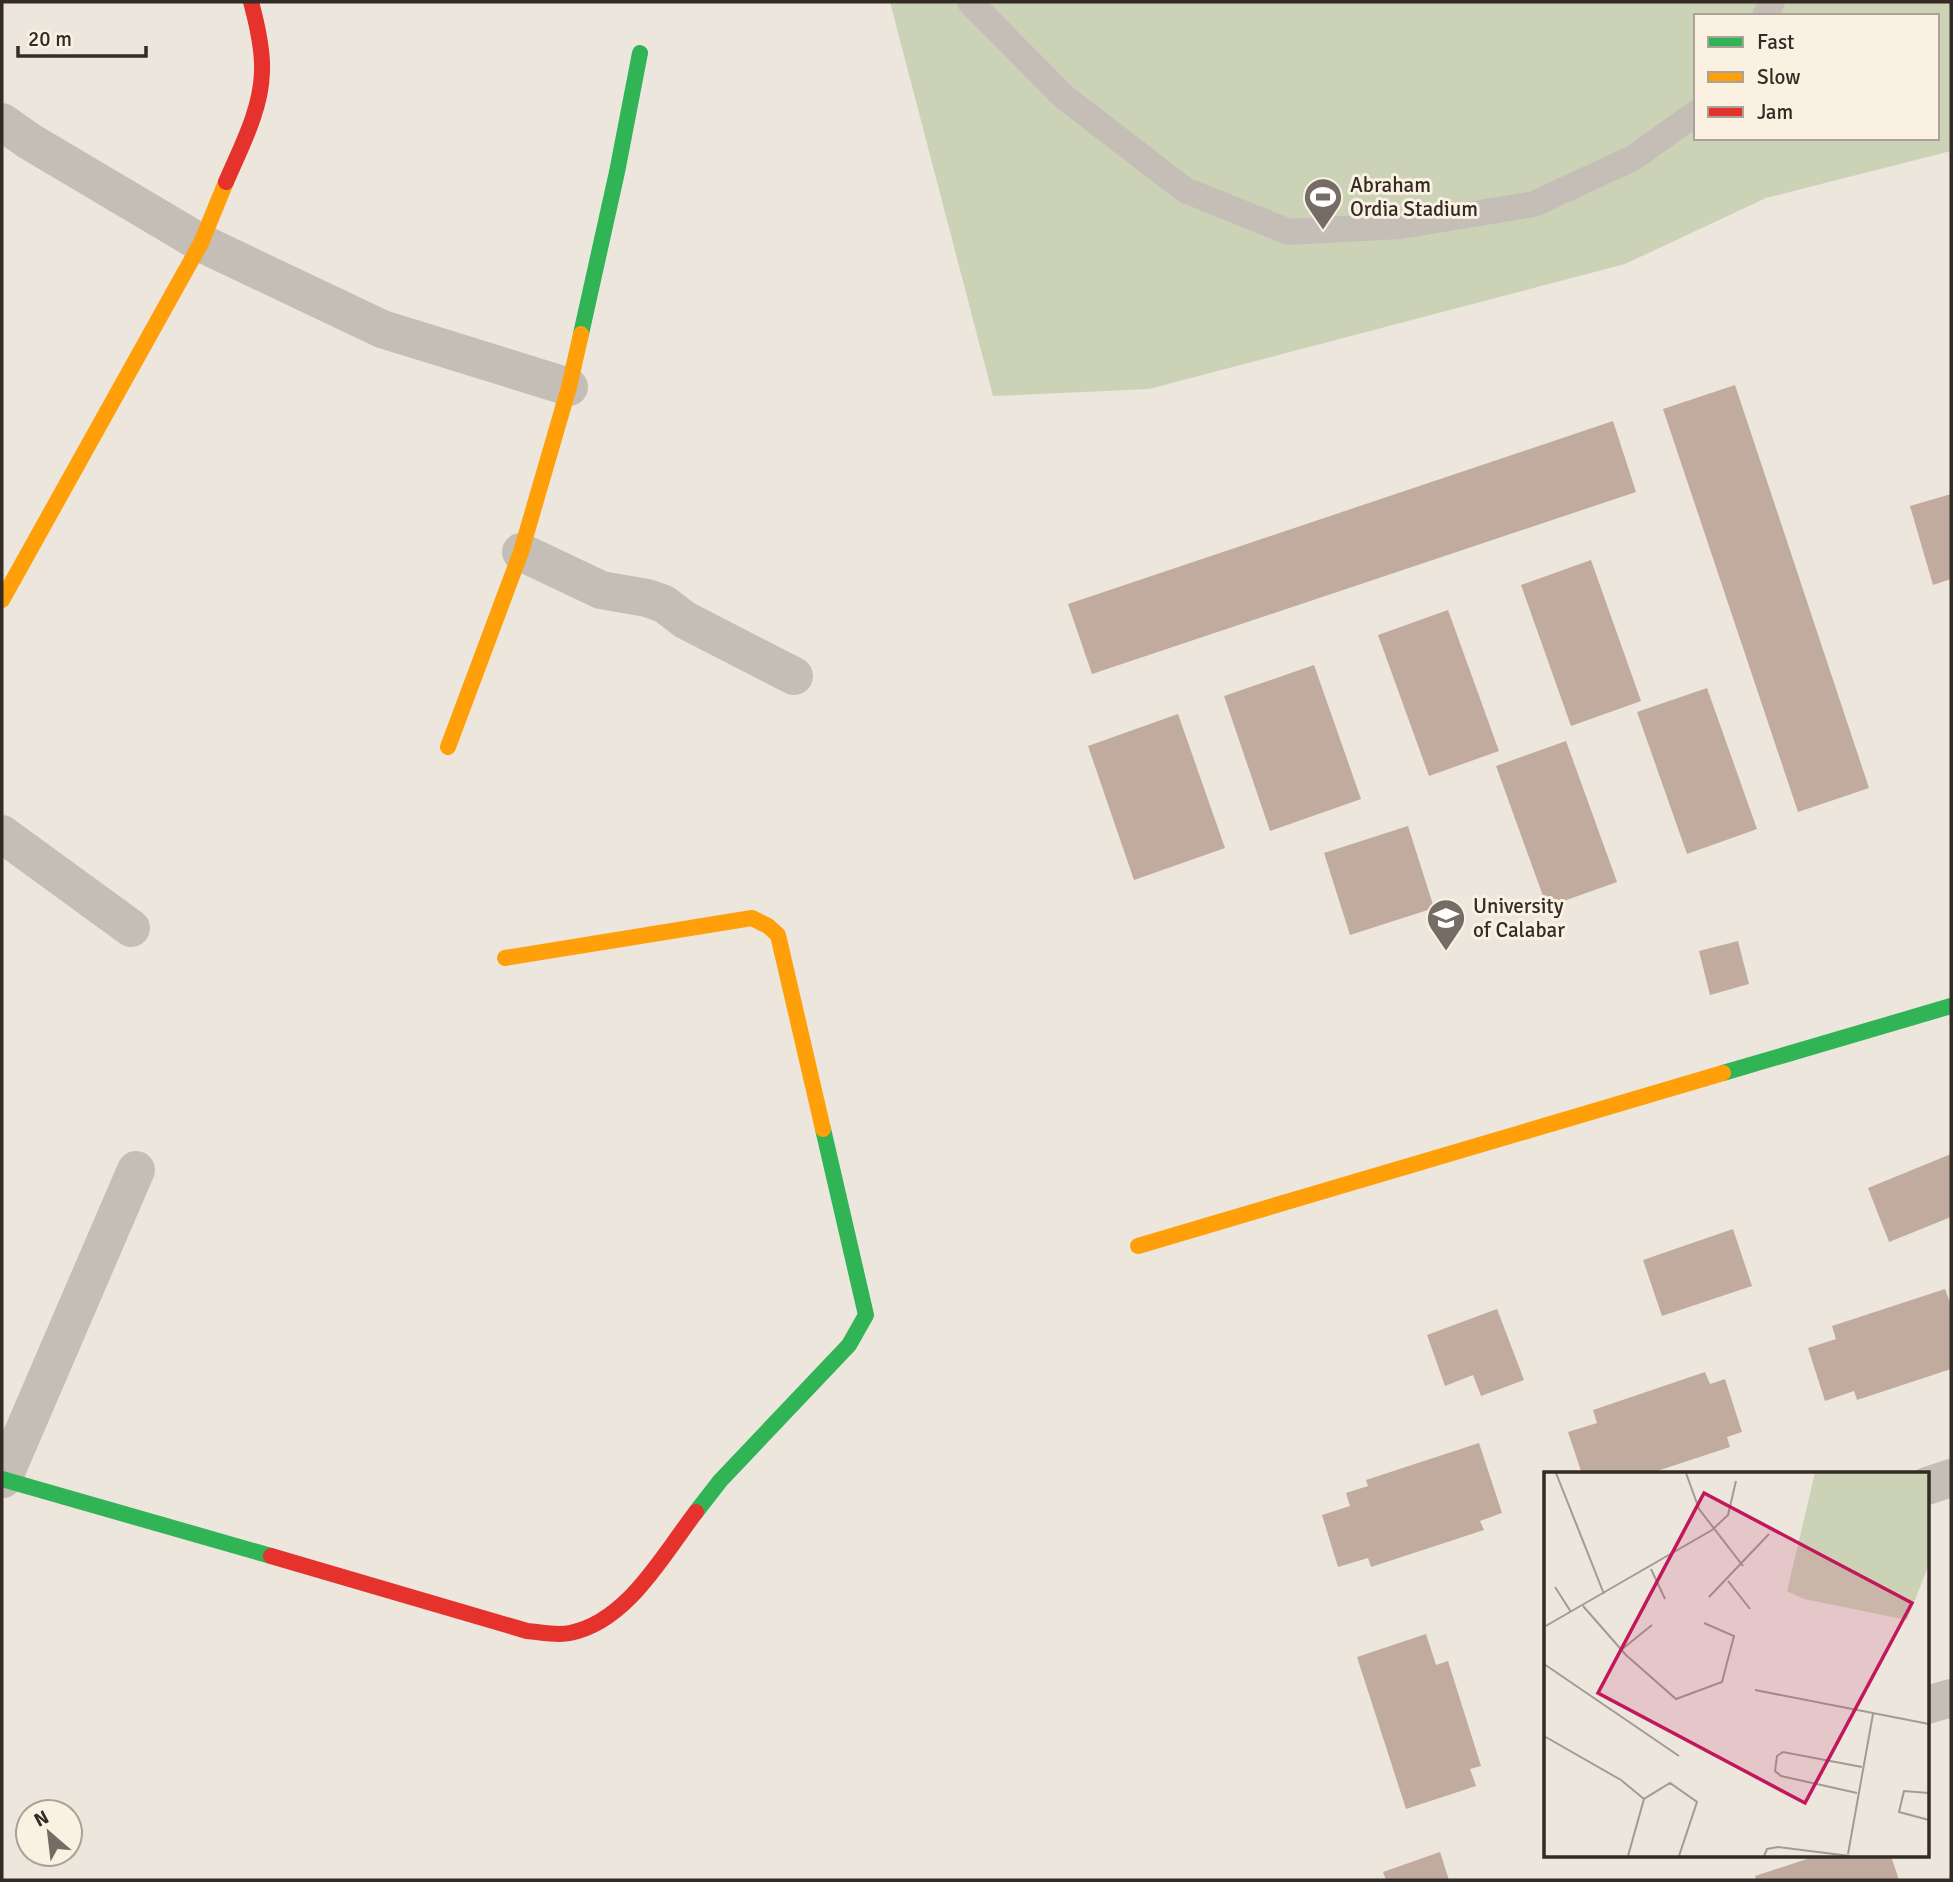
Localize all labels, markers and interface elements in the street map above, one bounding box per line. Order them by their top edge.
scale bar [18,14,145,58]
legend [1694,14,1939,140]
text: 20 m [28,26,72,52]
text: Fast [1757,29,1794,55]
text: Slow [1757,64,1801,90]
text: Jam [1757,99,1793,125]
place label: Abraham Ordia Stadium [1350,172,1478,222]
sports icon: Abraham Ordia Stadium [1302,176,1344,231]
place label: University of Calabar [1473,893,1565,943]
school or university icon: University of Calabar [1425,897,1467,952]
inset map [1544,1472,1928,1857]
north arrow [14,1798,84,1868]
text: N [30,1805,53,1833]

